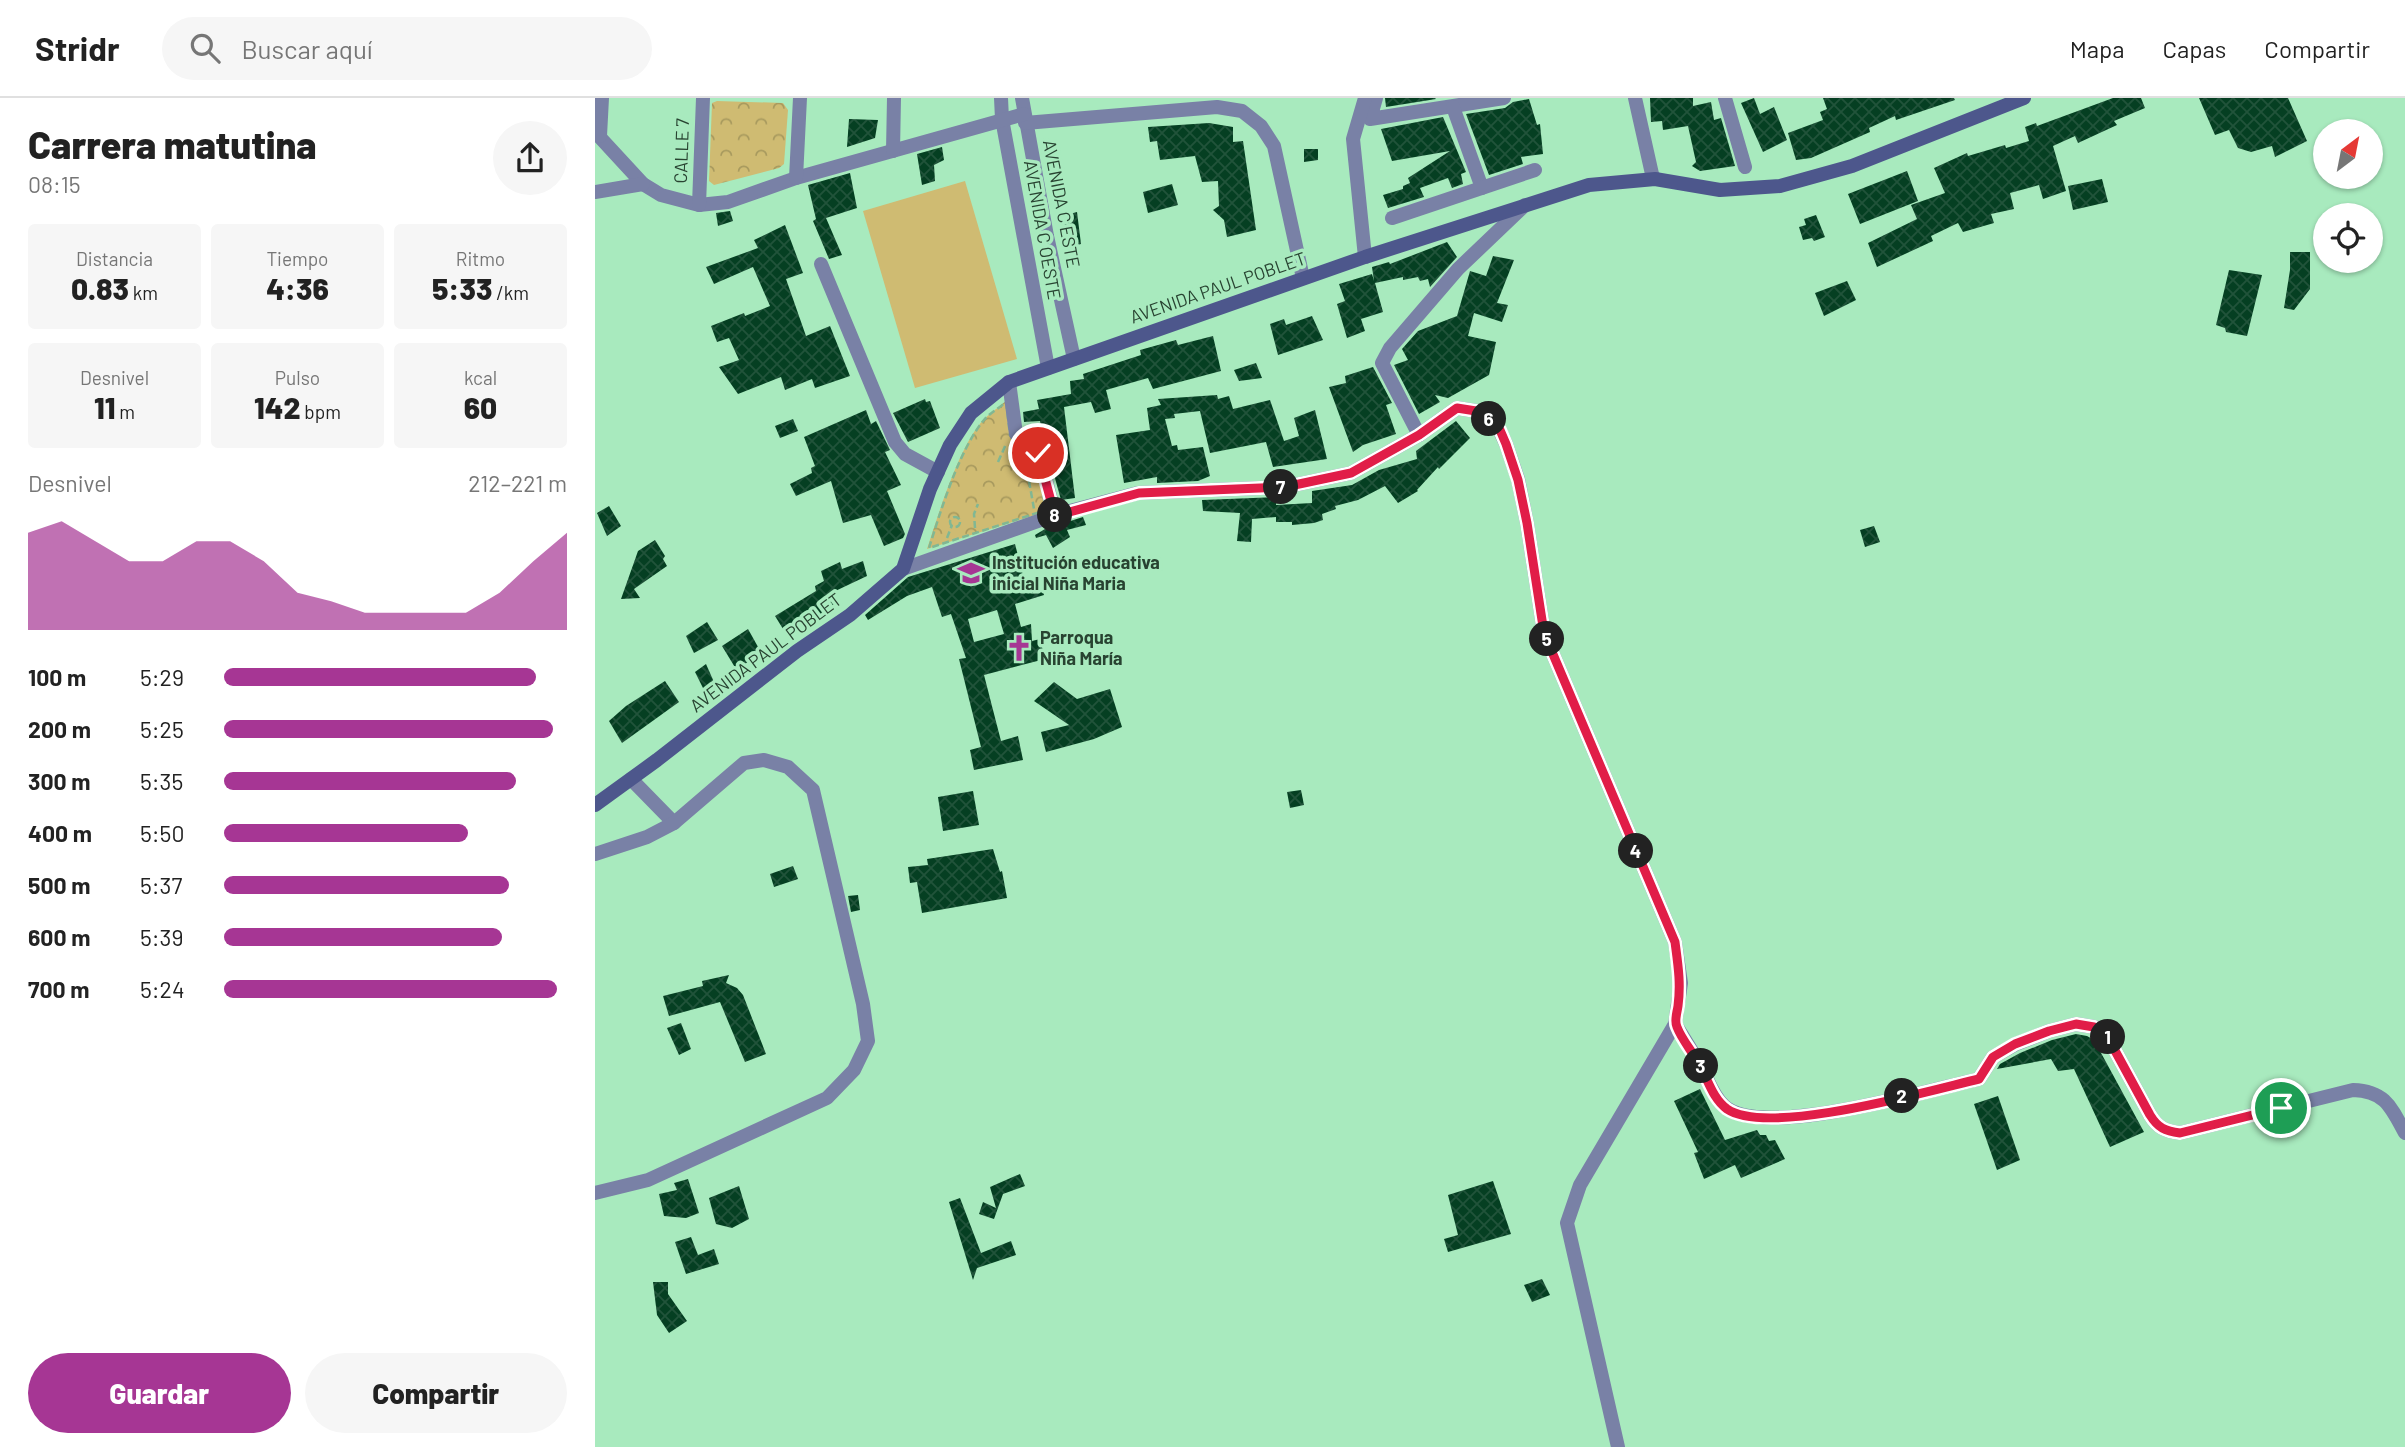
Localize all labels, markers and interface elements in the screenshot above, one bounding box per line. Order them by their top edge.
search box [162,17,652,80]
text: Stridr [35,28,120,68]
icon: search [186,29,224,67]
text: Buscar aquí [242,33,372,64]
text: Mapa [2070,34,2125,63]
text: Capas [2163,34,2226,63]
text: Compartir [2264,34,2370,63]
street label: CALLE 7 [669,117,693,184]
north arrow [2313,119,2383,189]
map controls [2313,119,2383,273]
text: Carrera matutina [28,121,317,167]
button: share [493,121,567,195]
street label: AVENIDA C ESTE [1039,138,1085,270]
street label: AVENIDA C OESTE [1020,158,1066,301]
text: 08:15 [28,170,81,198]
button: locate [2313,203,2383,273]
text: Distancia [76,247,153,270]
text: Tiempo [267,247,328,270]
text: Ritmo [456,247,505,270]
street label: AVENIDA PAUL POBLET [1127,247,1308,327]
text: 0.83 [71,270,129,306]
text: 4:36 [266,270,329,306]
text: 5:33 [432,270,492,306]
text: km [129,281,158,304]
text: /km [492,281,529,304]
text: Desnivel [80,366,149,389]
text: Pulso [275,366,320,389]
text: kcal [464,366,497,389]
text: 11 [94,389,116,425]
text: 142 [254,389,301,425]
text: 60 [464,389,497,425]
text: m [116,400,135,423]
text: bpm [301,400,341,423]
pin: 6 [1471,402,1507,436]
text: 6 [1483,407,1494,430]
pin [1008,423,1068,483]
icon: check [1019,434,1057,472]
text: Desnivel [28,469,112,497]
text: 212–221 m [468,469,567,497]
pin: 7 [1263,470,1299,504]
text: 7 [1276,475,1285,498]
pin: 8 [1037,498,1072,532]
text: 8 [1049,503,1060,526]
place label: Institución educativa inicial Niña Maria [992,551,1160,594]
school or university icon: Institución educativa inicial Niña Maria [956,558,986,588]
street label: AVENIDA PAUL POBLET [685,588,846,716]
pin: 5 [1529,622,1565,656]
place label: Parroqua Niña María [1040,626,1123,669]
text: 5 [1541,627,1552,650]
church icon: Parroqua Niña María [1004,633,1034,663]
text: 100 m [28,663,86,691]
text: 5:29 [140,663,184,691]
text: 200 m [28,715,91,743]
text: 5:25 [140,715,184,743]
text: 300 m [28,767,90,795]
text: 5:35 [140,767,183,795]
text: 400 m [28,819,92,847]
text: 5:50 [140,819,184,847]
pin: 4 [1619,834,1653,868]
text: 4 [1630,839,1641,862]
text: 500 m [28,871,90,899]
text: 5:37 [140,871,182,899]
text: 600 m [28,923,90,951]
text: 5:39 [140,923,183,951]
text: 700 m [28,975,89,1003]
text: 5:24 [140,975,185,1003]
pin: 1 [2091,1020,2125,1054]
text: 1 [2104,1025,2111,1048]
pin: 3 [1683,1048,1719,1084]
text: 3 [1695,1054,1706,1077]
pin [2251,1078,2311,1138]
pin: 2 [1885,1079,1919,1114]
text: 2 [1896,1084,1907,1107]
icon: arrive [2262,1089,2300,1127]
button: Guardar [28,1353,291,1433]
button: Compartir [305,1353,567,1433]

